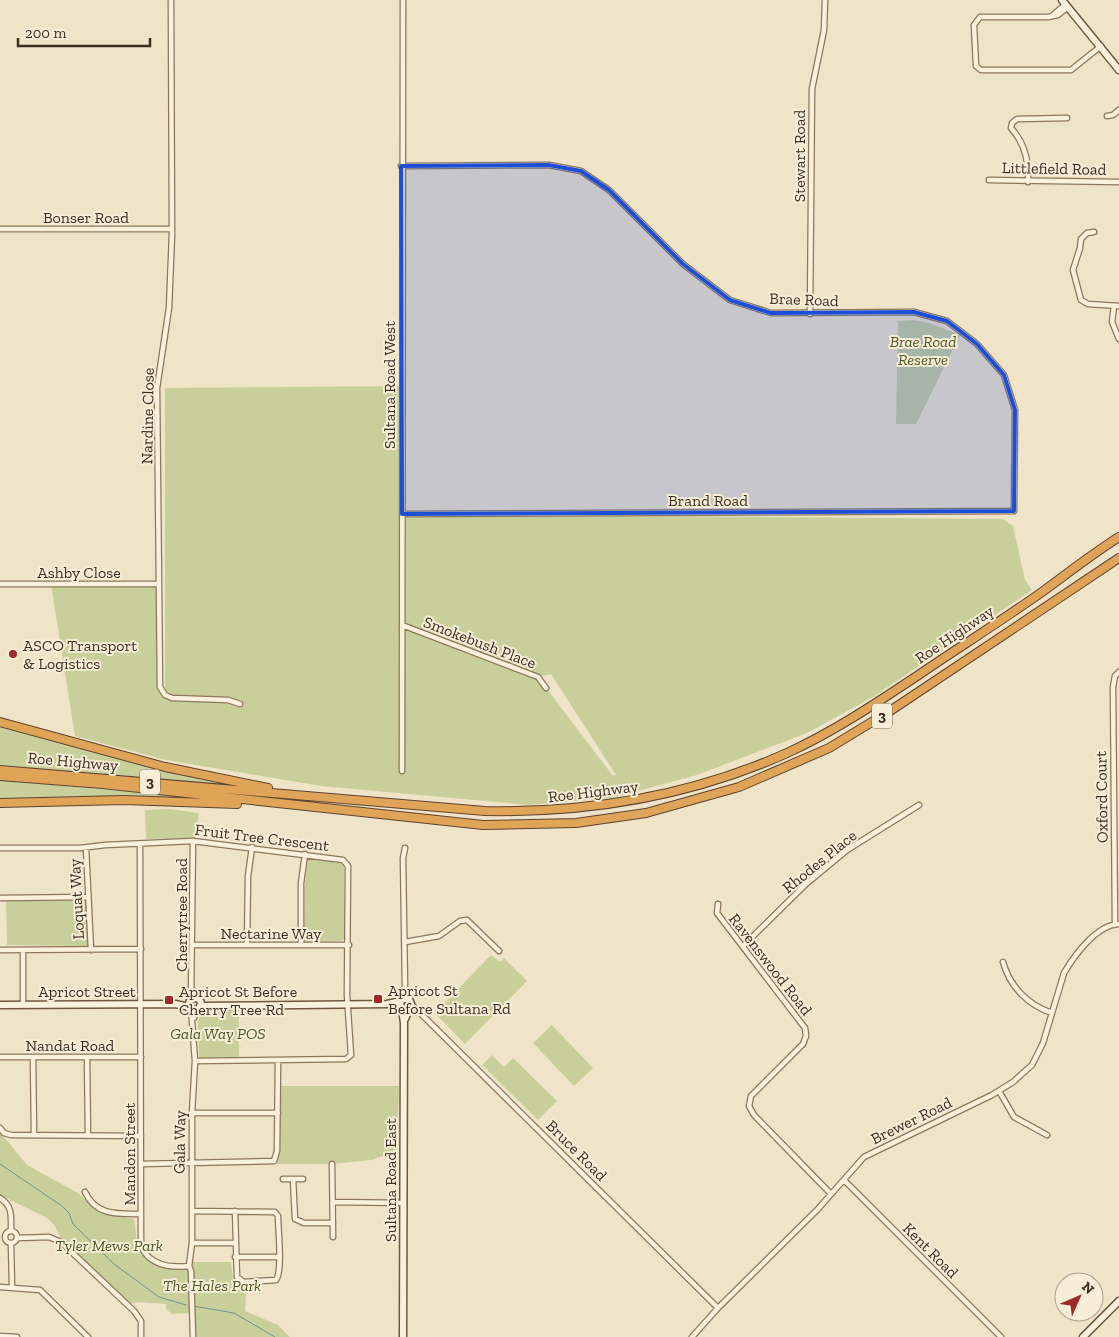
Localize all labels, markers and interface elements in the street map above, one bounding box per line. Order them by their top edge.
scale bar [18,15,150,47]
text: 200 m [25,24,66,42]
street label: Stewart Road [790,110,809,202]
street label: Littlefield Road [1002,158,1107,179]
street label: Bonser Road [43,208,129,227]
street label: Brae Road [769,289,839,310]
street label: Sultana Road West [380,321,399,449]
park label: Brae Road Reserve [890,332,956,369]
street label: Nardine Close [137,367,158,465]
street label: Brand Road [668,491,748,510]
street label: Ashby Close [37,563,121,582]
street label: Roe Highway [911,601,998,668]
street label: Smokebush Place [421,612,539,673]
place label: ASCO Transport & Logistics [23,636,137,673]
marker: ASCO Transport & Logistics [7,648,19,660]
road number: 3 [872,704,892,728]
street label: Roe Highway [27,748,120,775]
street label: Oxford Court [1091,751,1112,843]
road number: 3 [140,770,160,794]
street label: Roe Highway [547,776,640,806]
street label: Fruit Tree Crescent [194,820,330,855]
street label: Rhodes Place [778,826,860,897]
street label: Loquat Way [65,857,88,940]
street label: Cherrytree Road [172,858,191,972]
street label: Ravenswood Road [725,910,816,1019]
street label: Nectarine Way [221,924,322,943]
place label: Apricot St Before Sultana Rd [388,981,511,1018]
street label: Apricot Street [38,982,136,1001]
place label: Apricot St Before Cherry Tree Rd [179,982,297,1019]
marker: Apricot St Before Sultana Rd [372,993,384,1005]
marker: Apricot St Before Cherry Tree Rd [163,994,175,1006]
park label: Gala Way POS [170,1024,266,1043]
street label: Nandat Road [26,1036,115,1055]
street label: Brewer Road [868,1093,955,1148]
street label: Mandon Street [120,1103,139,1205]
street label: Gala Way [169,1109,190,1174]
street label: Bruce Road [542,1116,611,1185]
street label: Sultana Road East [381,1118,400,1242]
street label: Kent Road [899,1219,962,1282]
park label: Tyler Mews Park [55,1236,163,1255]
north arrow [1054,1272,1104,1322]
park label: The Hales Park [163,1276,261,1295]
text: N [1078,1278,1098,1298]

